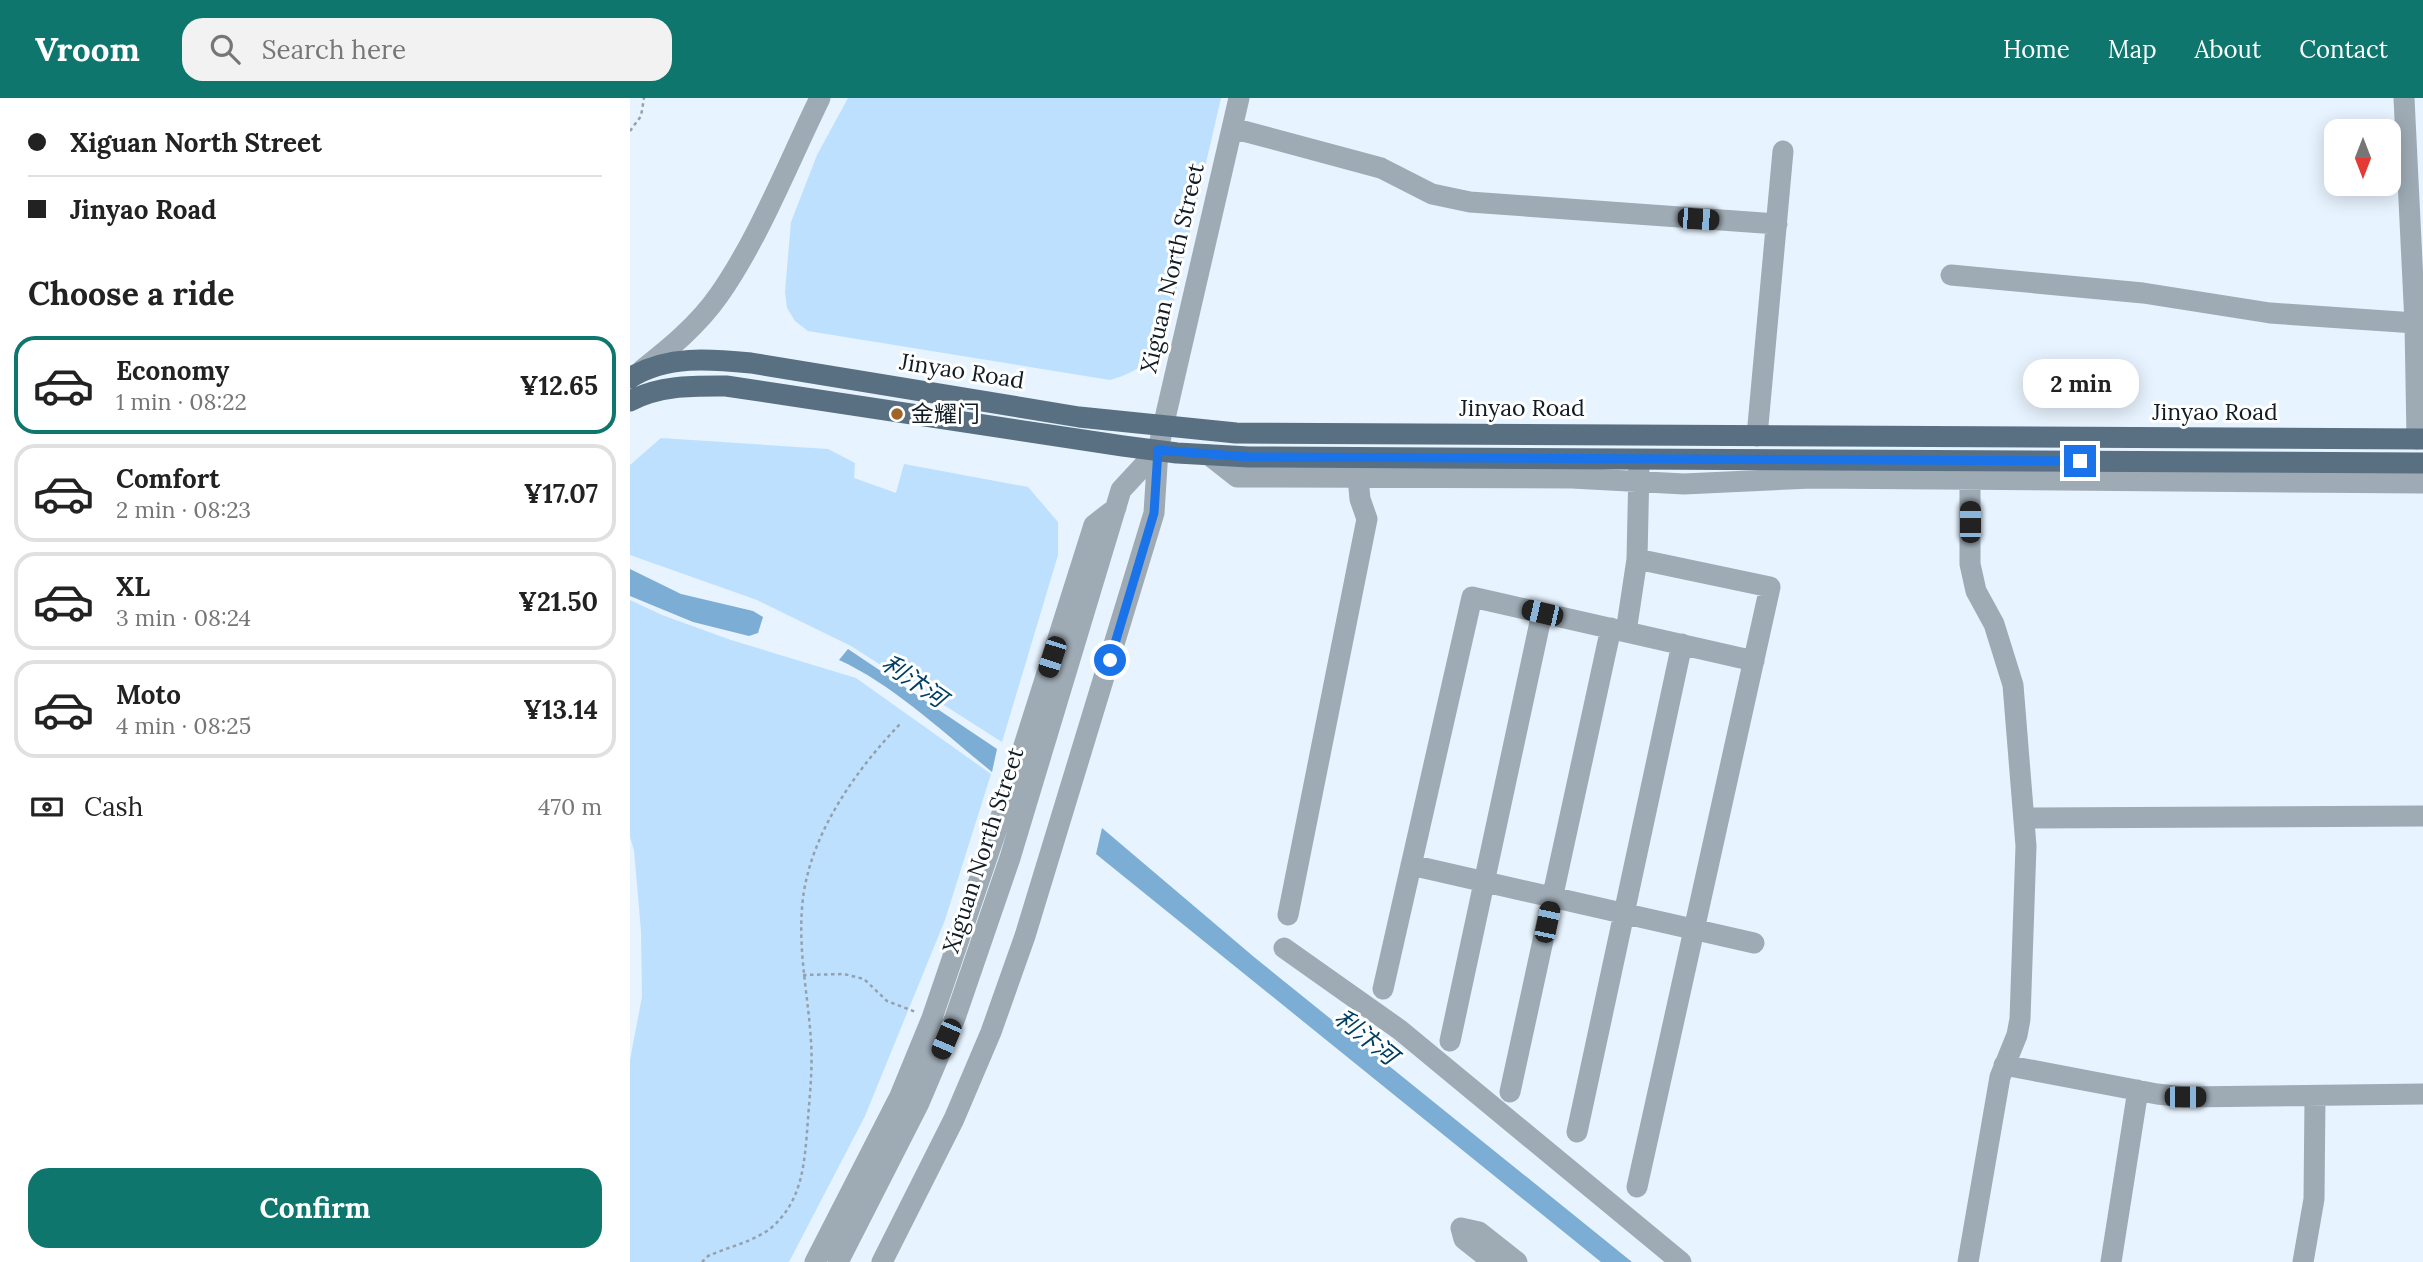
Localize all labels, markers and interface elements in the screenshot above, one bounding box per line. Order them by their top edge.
search box [182,18,672,81]
text: Vroom [35,28,140,70]
icon: search [206,30,244,68]
text: Search here [262,33,406,66]
text: Home [2003,34,2070,65]
text: Map [2108,34,2157,65]
text: About [2195,34,2261,65]
text: Contact [2299,34,2388,65]
north arrow [2324,119,2401,196]
map controls [2324,119,2401,196]
text: Xiguan North Street [70,126,322,159]
street label: Xiguan North Street [1133,160,1210,376]
text: Jinyao Road [70,193,217,226]
car [1677,207,1720,231]
text: Choose a ride [28,273,235,314]
street label: Jinyao Road [897,346,1027,395]
icon: car [32,354,95,417]
text: Economy [116,354,229,387]
callout: 2 min [2022,360,2138,408]
text: ¥12.65 [520,369,598,402]
text: 2 min [2050,369,2112,398]
text: 1 min · 08:22 [116,387,247,416]
street label: Jinyao Road [1458,393,1585,422]
street label: Jinyao Road [2151,397,2278,426]
place label: 金耀门 [911,399,980,428]
marker: 金耀门 [889,406,905,422]
route end [2064,445,2096,477]
icon: car [32,462,95,525]
text: Comfort [116,462,220,495]
text: ¥17.07 [524,477,598,510]
text: 2 min · 08:23 [116,495,251,524]
car [1960,501,1981,543]
icon: car [32,570,95,633]
text: XL [116,570,150,603]
text: ¥21.50 [518,585,598,618]
car [1520,598,1565,628]
text: 3 min · 08:24 [116,603,251,632]
car [1036,634,1069,680]
route start [1094,644,1126,676]
water label: 利汴河 [876,647,956,716]
icon: car [32,678,95,741]
text: Moto [116,678,181,711]
text: ¥13.14 [523,693,598,726]
text: 4 min · 08:25 [116,711,251,740]
street label: Xiguan North Street [936,743,1029,956]
icon: cash [28,788,66,826]
text: Cash [84,790,143,823]
text: 470 m [538,792,602,821]
car [1533,899,1562,945]
water label: 利汴河 [1329,1002,1407,1074]
car [929,1016,964,1062]
car [2165,1087,2207,1108]
button: Confirm [28,1168,602,1248]

